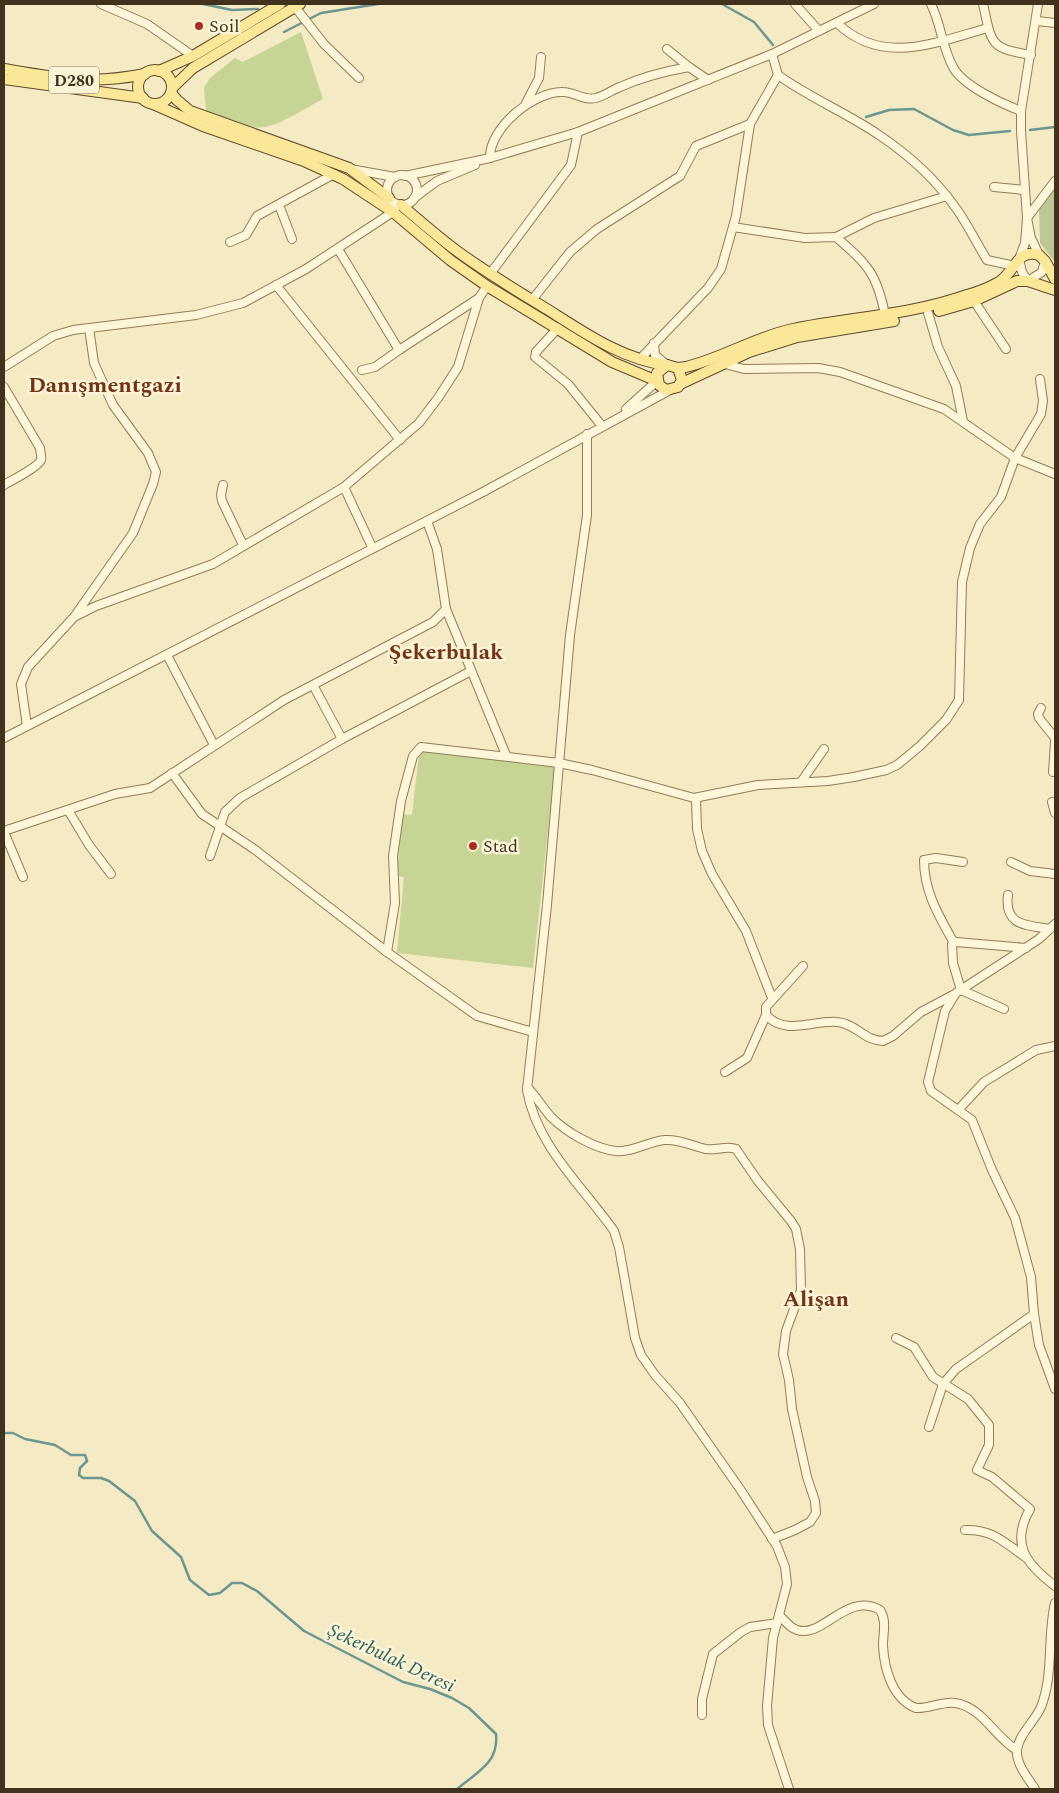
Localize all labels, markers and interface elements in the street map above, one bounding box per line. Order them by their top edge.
place label: Soil [209,13,240,40]
marker: Soil [193,20,205,32]
road number: D280 [49,66,99,94]
district label: Danışmentgazi [28,369,182,402]
district label: Şekerbulak [389,636,504,669]
place label: Stad [483,833,518,860]
marker: Stad [467,840,479,852]
district label: Alişan [783,1283,849,1316]
water label: Şekerbulak Deresi [323,1616,460,1701]

